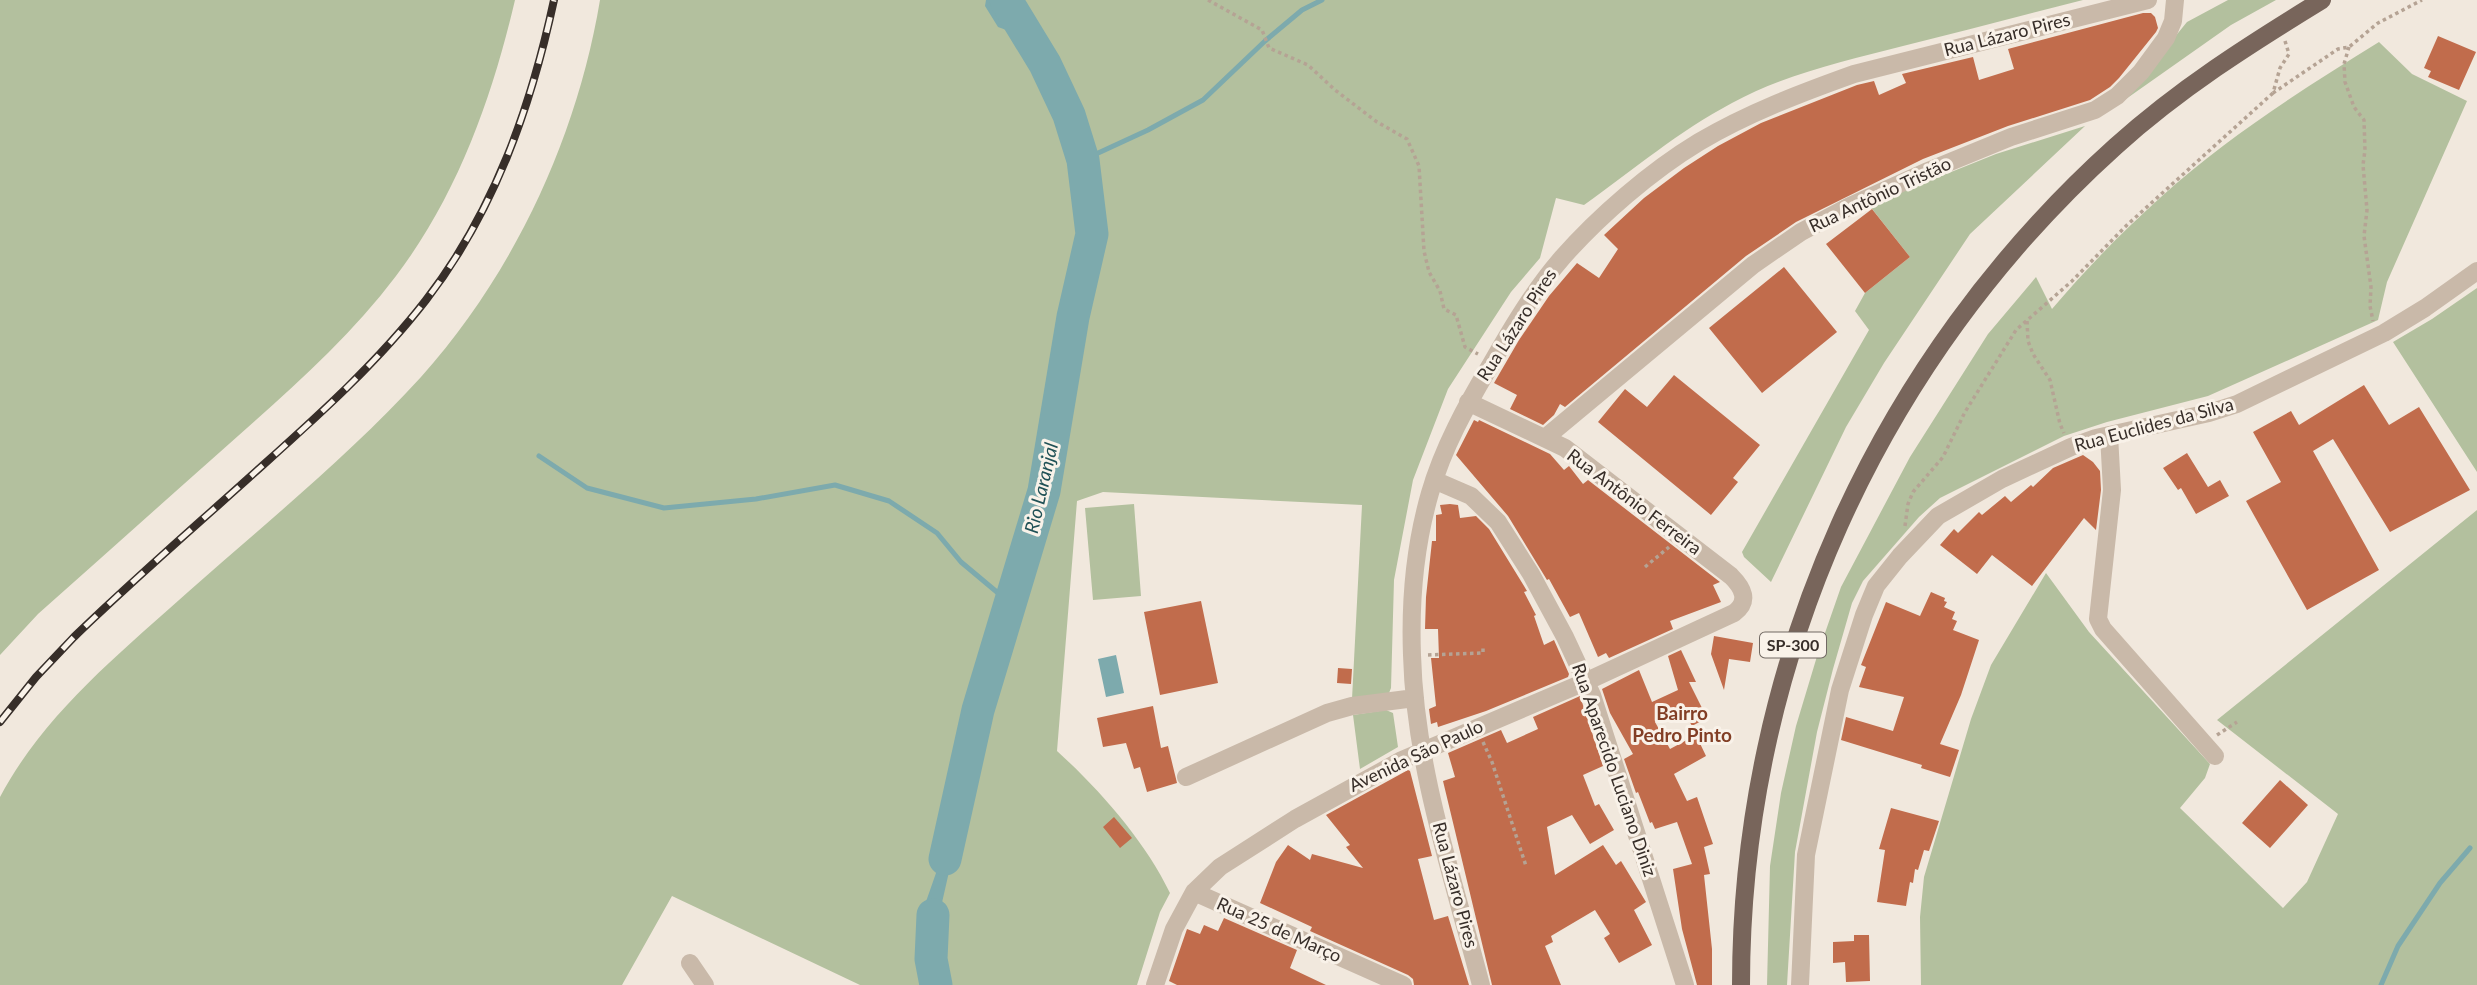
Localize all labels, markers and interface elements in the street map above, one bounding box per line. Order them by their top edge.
street label: Rua Lázaro Pires [1941,8,2072,60]
street label: Rua Antônio Tristão [1805,152,1954,237]
street label: Rua Lázaro Pires [1472,264,1561,385]
street label: Rua Euclides da Silva [2072,392,2236,456]
water label: Rio Laranjal [1019,440,1062,535]
street label: Rua Antônio Ferreira [1563,443,1706,559]
road number: SP-300 [1760,632,1826,658]
street label: Rua Aparecido Luciano Diniz [1568,660,1662,879]
district label: Bairro Pedro Pinto [1632,701,1732,746]
street label: Avenida São Paulo [1345,714,1486,796]
street label: Rua Lázaro Pires [1429,819,1483,950]
street label: Rua 25 de Março [1214,892,1345,966]

